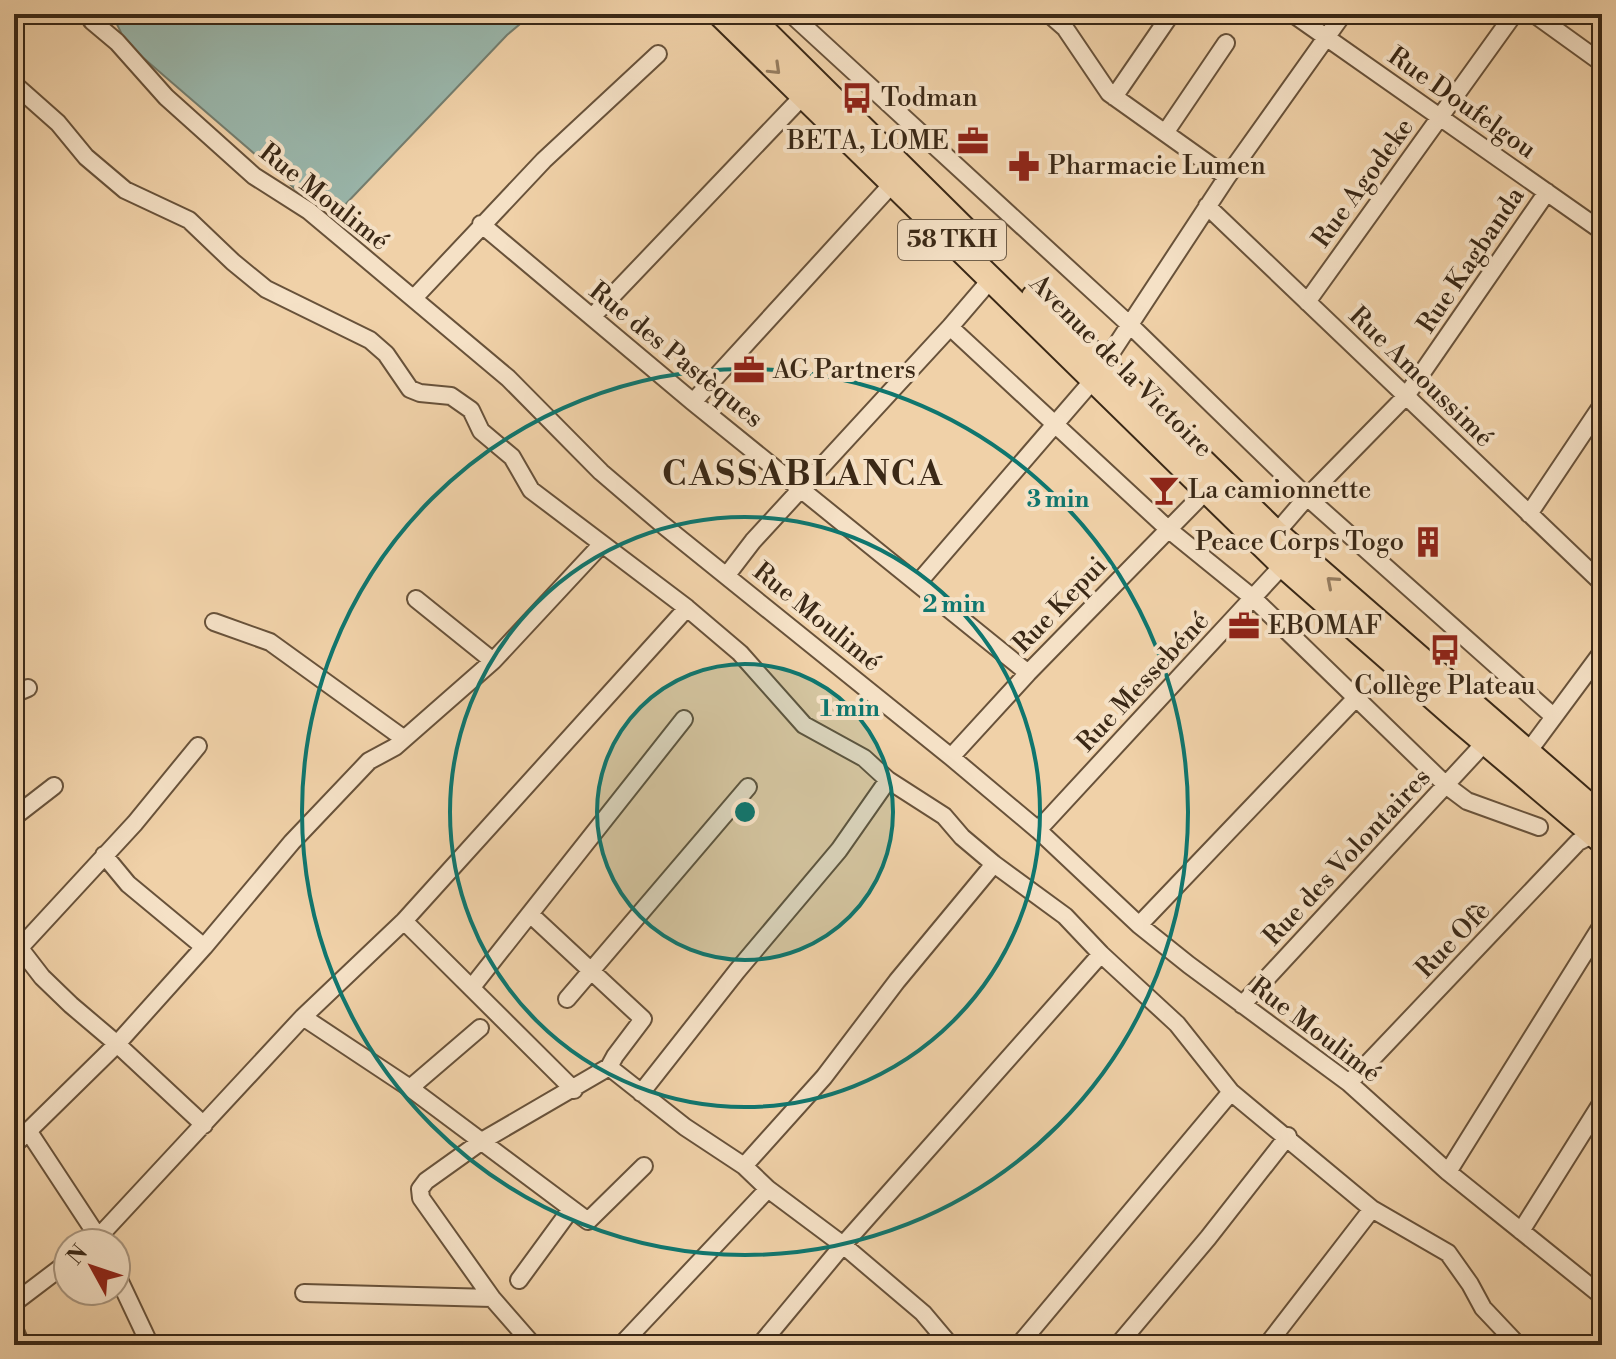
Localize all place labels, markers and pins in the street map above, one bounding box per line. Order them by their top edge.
bus stop icon: Todman [840,81,874,115]
place label: Todman [881,82,978,114]
office icon: BETA, LOME [956,124,990,158]
place label: BETA, LOME [786,125,949,157]
pharmacy icon: Pharmacie Lumen [1007,149,1041,183]
place label: Pharmacie Lumen [1048,150,1266,182]
office icon: AG Partners [732,353,766,387]
place label: AG Partners [772,354,916,386]
bar icon: La camionnette [1147,473,1181,507]
place label: La camionnette [1188,474,1371,506]
building icon: Peace Corps Togo [1411,525,1445,559]
place label: Peace Corps Togo [1195,526,1404,558]
office icon: EBOMAF [1227,609,1261,643]
place label: EBOMAF [1268,610,1382,642]
bus stop icon: Collège Plateau [1428,633,1462,667]
place label: Collège Plateau [1354,670,1536,702]
centre of rings [731,798,759,826]

